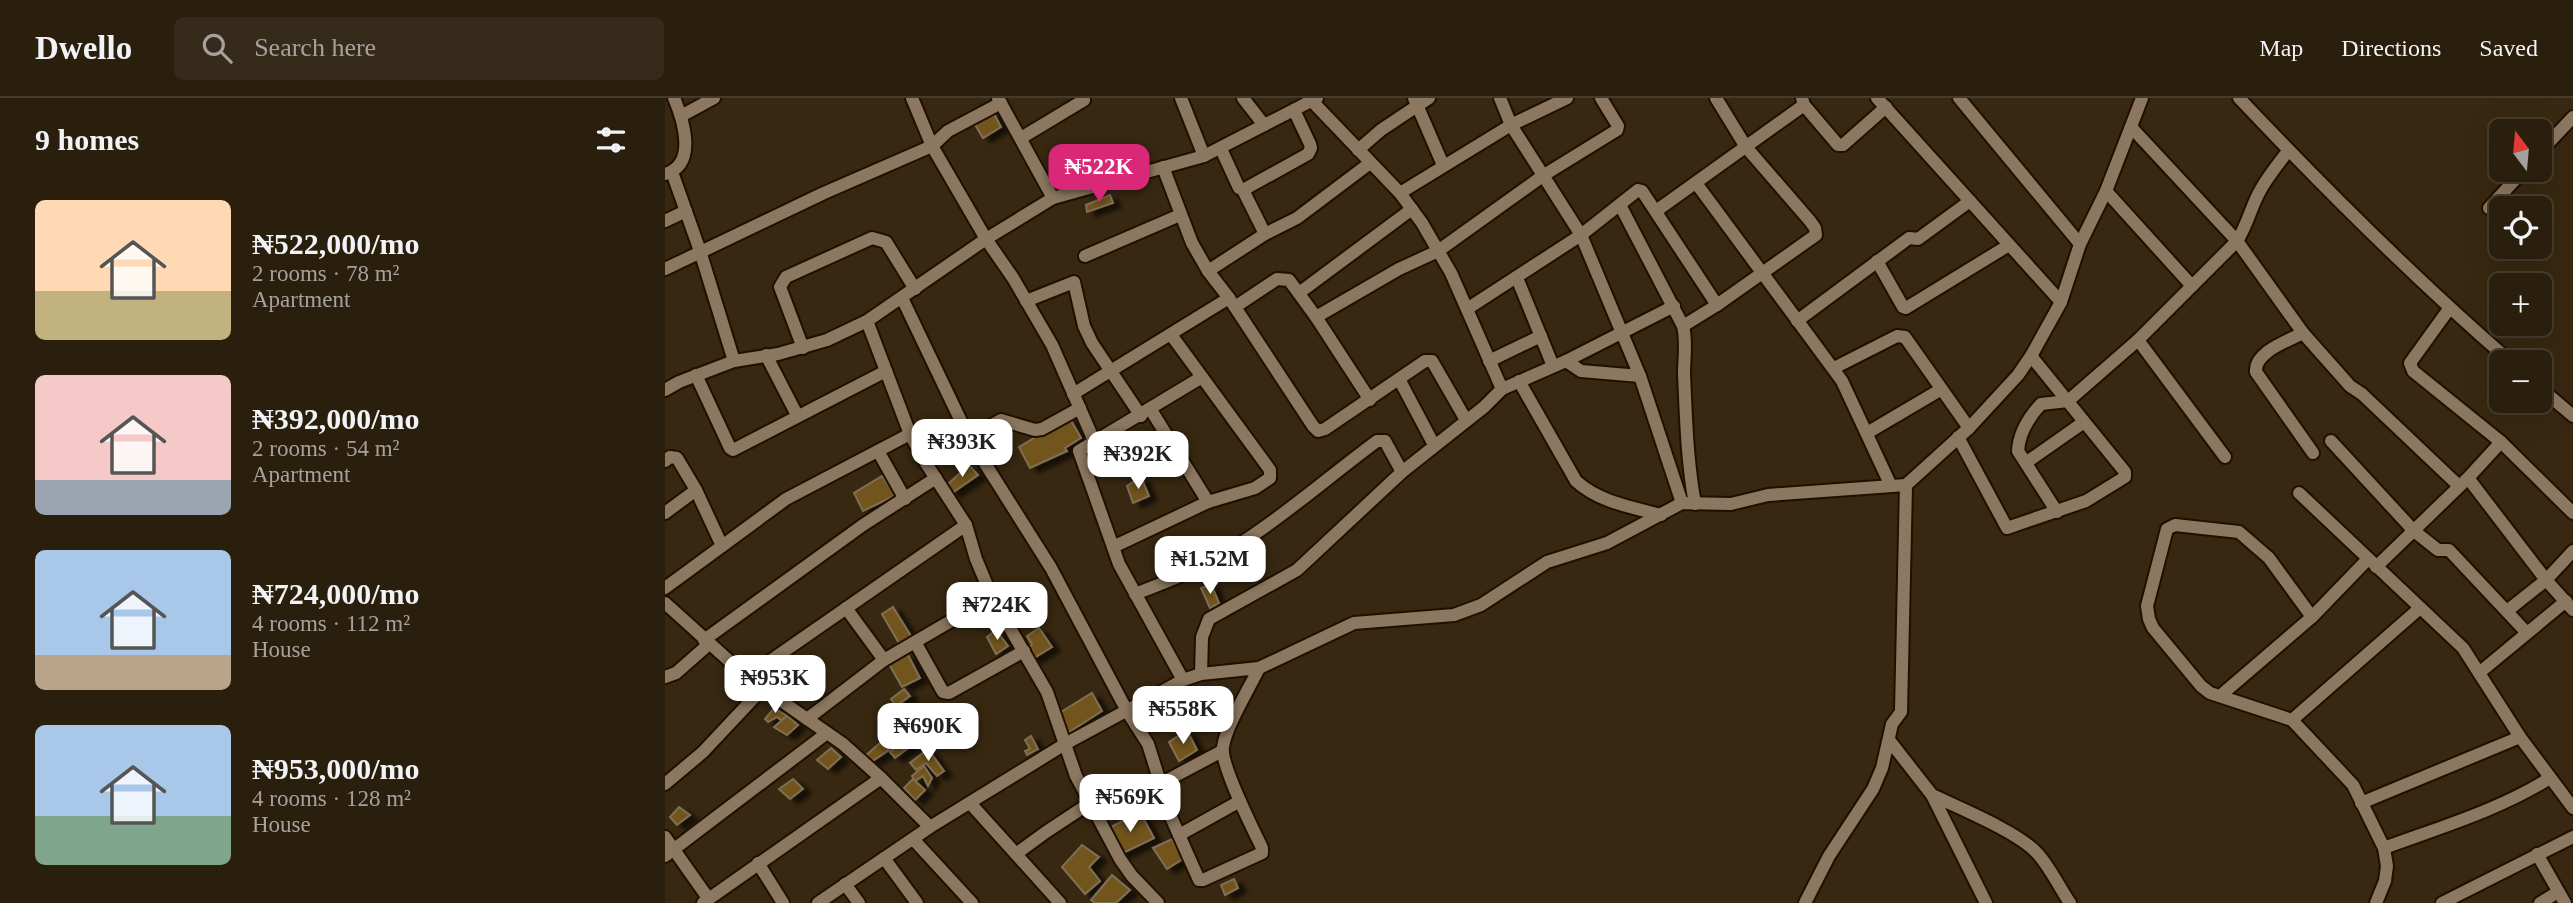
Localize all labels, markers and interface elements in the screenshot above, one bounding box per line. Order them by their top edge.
search box [174,17,664,80]
icon: search [198,29,236,67]
text: Dwello [35,30,132,66]
text: Search here [254,33,376,62]
text: Map [2259,35,2303,61]
text: Directions [2341,35,2441,61]
text: Saved [2479,35,2538,61]
north arrow [2489,119,2551,182]
map controls [2489,119,2552,413]
icon: filters [592,121,630,159]
text: 9 homes [35,123,139,156]
pin: ₦522K [1050,144,1148,204]
text: ₦522K [1065,154,1134,179]
button: locate [2489,196,2552,259]
text: ₦522,000/mo [252,227,420,260]
icon: home [91,228,175,312]
text: 2 rooms · 78 m² [252,261,399,286]
button: + [2489,273,2552,336]
text: Apartment [252,287,350,312]
button: − [2489,350,2552,413]
text: ₦392,000/mo [252,402,420,435]
icon: home [91,403,175,487]
pin: ₦393K [913,420,1011,479]
text: ₦393K [928,429,997,454]
pin: ₦392K [1089,432,1187,491]
text: 2 rooms · 54 m² [252,436,399,461]
text: ₦392K [1104,441,1173,466]
text: Apartment [252,462,350,487]
pin: ₦1.52M [1153,536,1267,596]
text: ₦1.52M [1171,546,1249,571]
text: ₦724,000/mo [252,577,420,610]
icon: home [91,578,175,662]
pin: ₦724K [948,582,1046,642]
text: ₦724K [963,592,1032,617]
text: 4 rooms · 112 m² [252,611,410,636]
text: House [252,637,311,662]
pin: ₦953K [726,656,824,715]
text: ₦953K [741,665,810,690]
pin: ₦558K [1134,686,1232,746]
text: ₦558K [1149,696,1218,721]
pin: ₦690K [879,704,977,763]
text: ₦690K [894,713,963,738]
text: ₦953,000/mo [252,752,420,785]
icon: home [91,753,175,837]
pin: ₦569K [1081,774,1179,834]
text: ₦569K [1096,784,1165,809]
text: 4 rooms · 128 m² [252,786,411,811]
text: House [252,812,311,837]

